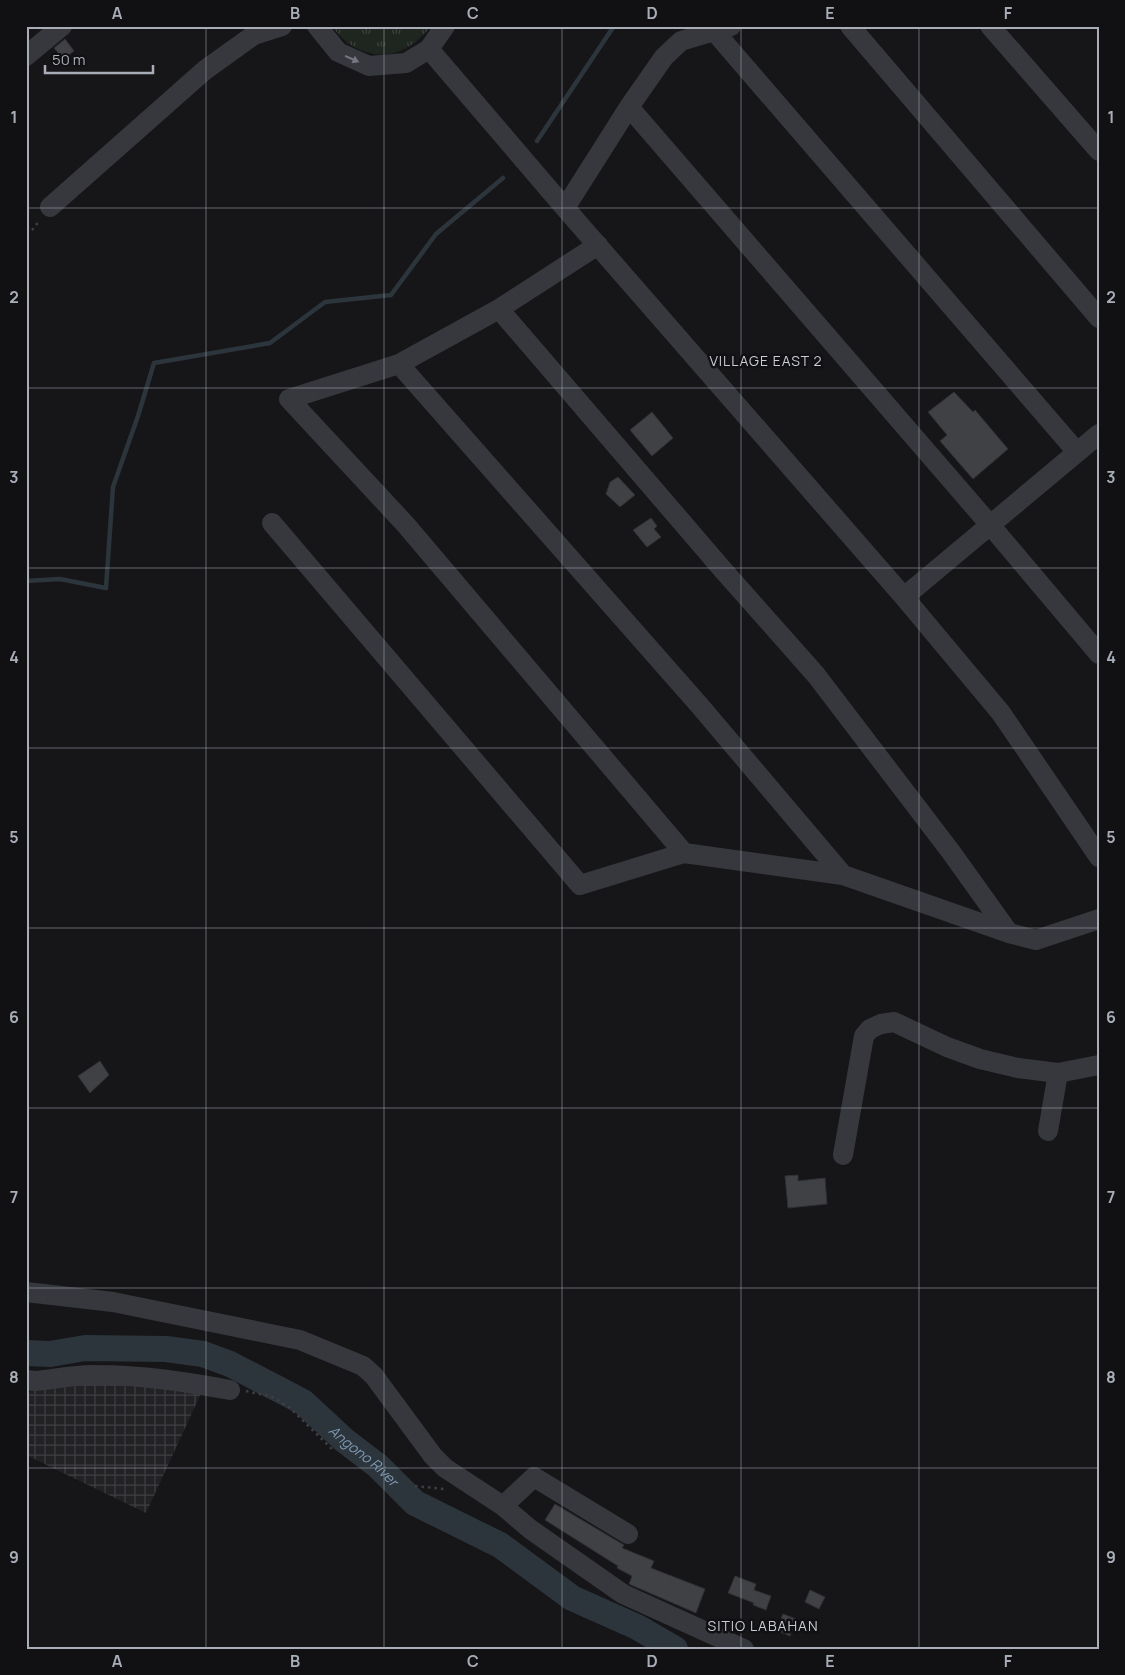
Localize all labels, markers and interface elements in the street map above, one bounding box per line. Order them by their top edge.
text: A [112,2,123,24]
text: B [290,2,300,24]
text: C [467,2,479,24]
text: D [646,2,658,24]
text: E [825,2,835,24]
text: F [1004,2,1013,24]
scale bar [45,42,152,74]
text: 50 m [52,49,86,70]
one-way arrow [345,55,359,63]
text: 1 [10,106,18,128]
text: 1 [1107,106,1115,128]
text: 2 [9,286,19,308]
text: 2 [1106,286,1116,308]
district label: VILLAGE EAST 2 [709,351,823,370]
text: 3 [9,466,19,488]
text: 3 [1106,466,1116,488]
text: 4 [9,646,19,668]
text: 4 [1106,646,1116,668]
text: 5 [9,826,19,848]
text: 5 [1106,826,1116,848]
text: 6 [9,1006,19,1028]
text: 6 [1106,1006,1116,1028]
text: 7 [10,1186,18,1208]
text: 7 [1107,1186,1115,1208]
text: 8 [9,1366,19,1388]
text: 8 [1106,1366,1116,1388]
water label: Angono River [325,1421,404,1491]
text: 9 [9,1546,19,1568]
text: 9 [1106,1546,1116,1568]
district label: SITIO LABAHAN [708,1616,818,1635]
text: A [112,1650,123,1672]
text: B [290,1650,300,1672]
text: C [467,1650,479,1672]
text: D [646,1650,658,1672]
text: E [825,1650,835,1672]
text: F [1004,1650,1013,1672]

